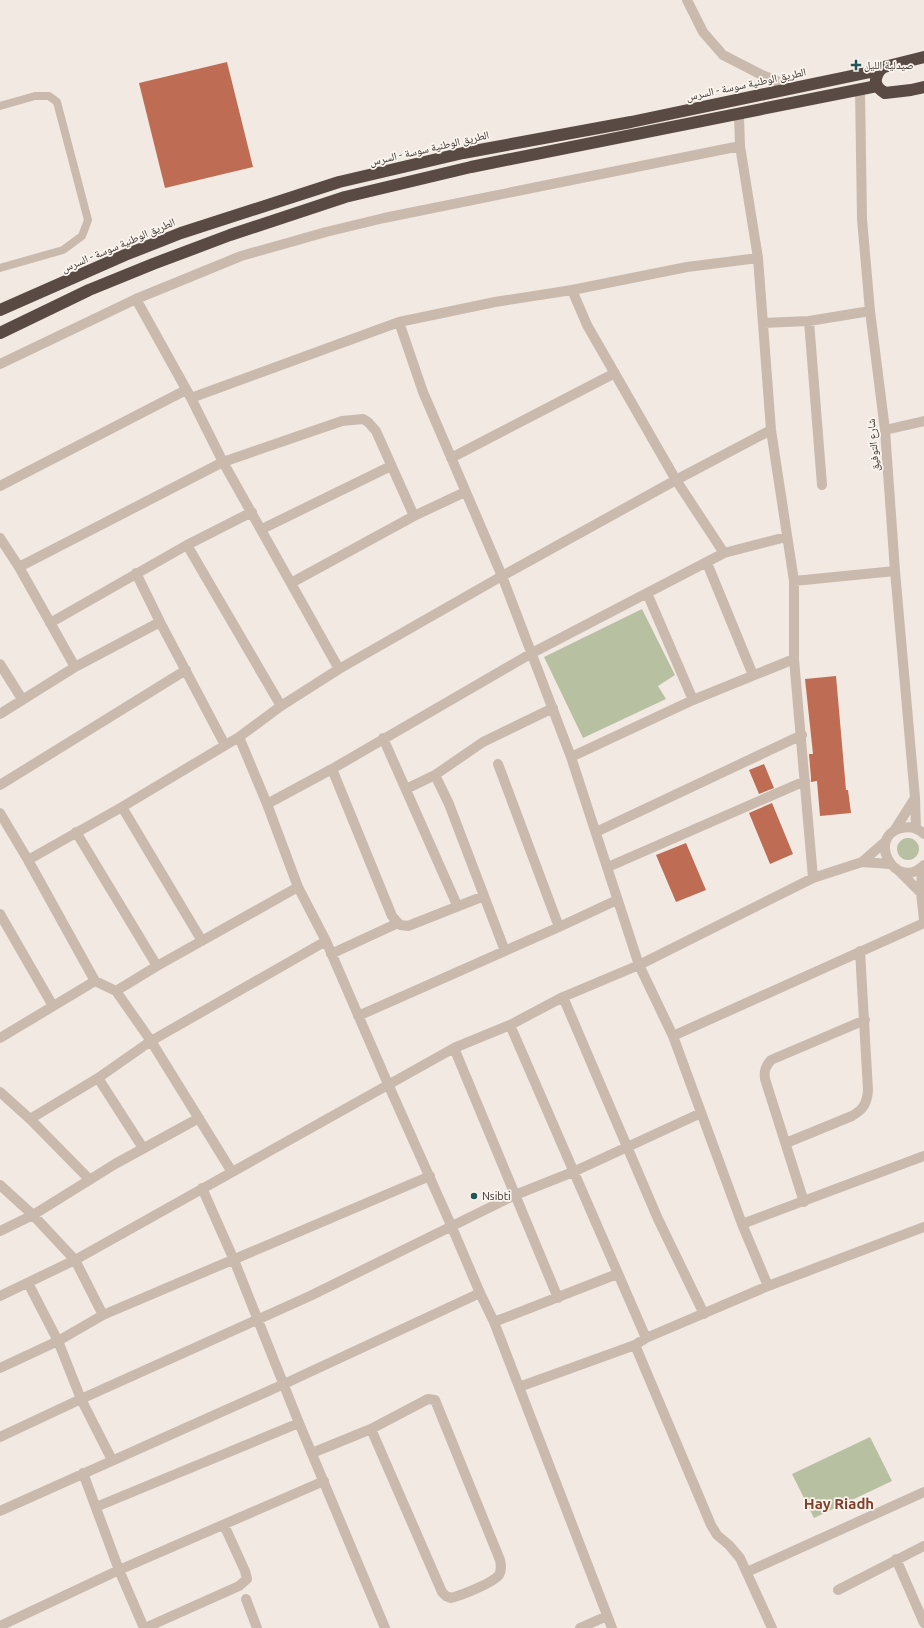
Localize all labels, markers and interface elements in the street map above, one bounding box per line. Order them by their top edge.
place label: صيدلية الليل [864,59,914,72]
marker: صيدلية الليل [851,60,861,70]
street label: الطريق الوطنية سوسة - السرس [685,65,807,104]
street label: الطريق الوطنية سوسة - السرس [368,128,490,169]
street label: الطريق الوطنية سوسة - السرس [59,216,177,275]
street label: شارع التوفيق [865,418,882,472]
place label: Nsibti [482,1190,511,1202]
marker: Nsibti [469,1191,479,1201]
district label: Hay Riadh [804,1495,874,1512]

